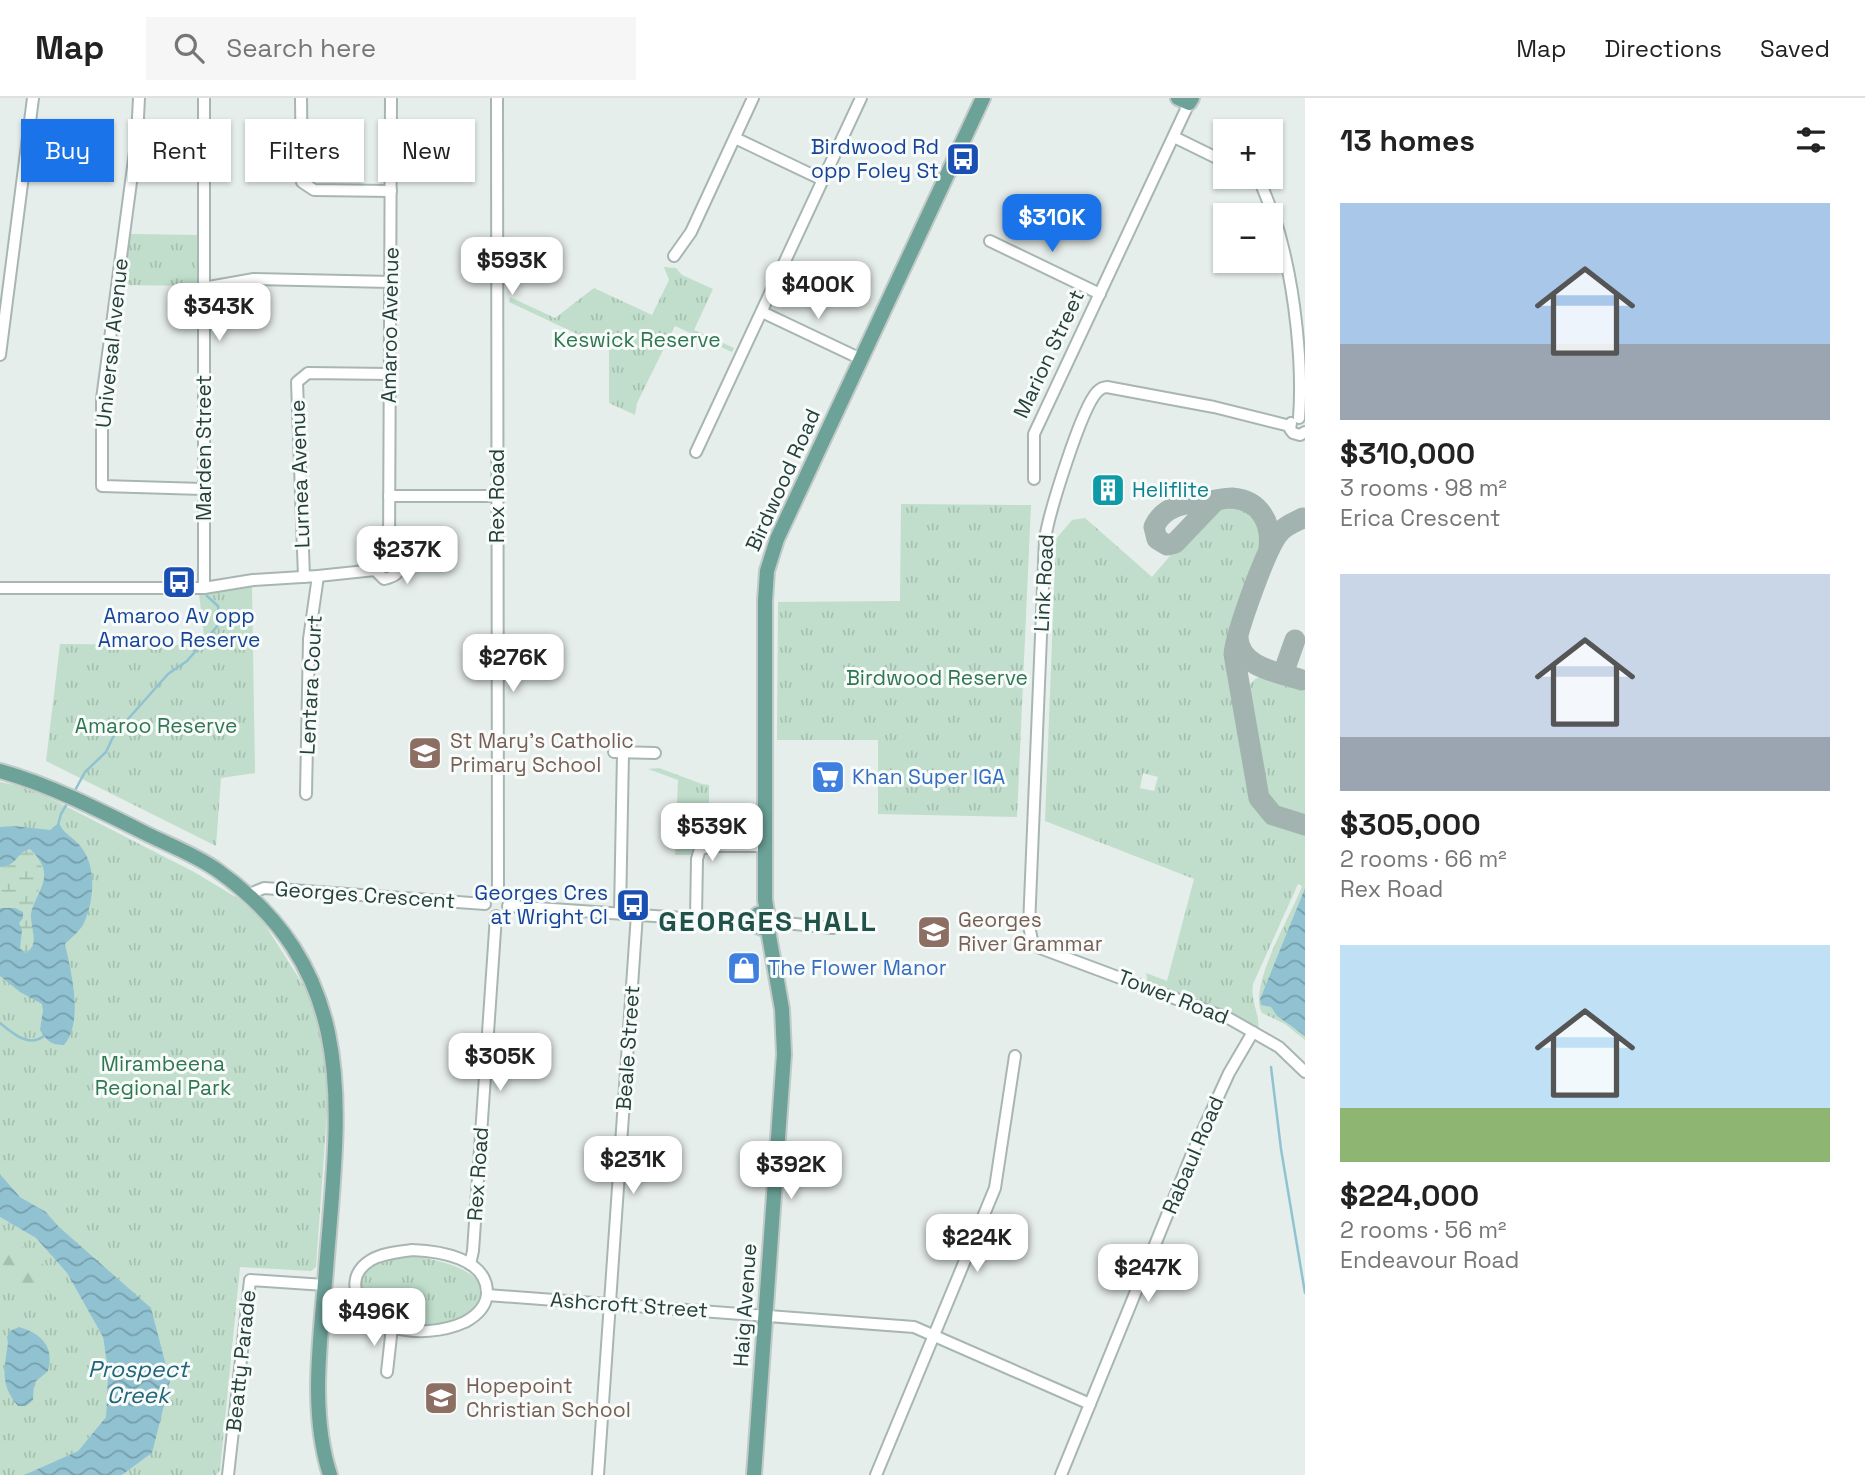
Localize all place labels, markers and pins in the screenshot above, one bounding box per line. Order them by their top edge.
place label: Birdwood Rd opp Foley St [811,133,939,184]
bus stop icon: Birdwood Rd opp Foley St [944,140,982,178]
pin: $310K [1003,194,1101,254]
pin: $593K [463,238,561,297]
pin: $400K [769,262,867,321]
pin: $343K [170,284,268,343]
building icon: Heliflite [1089,471,1127,509]
place label: Heliflite [1132,476,1209,503]
pin: $237K [358,526,456,586]
bus stop icon: Amaroo Av opp Amaroo Reserve [160,563,198,601]
place label: Amaroo Av opp Amaroo Reserve [98,602,260,653]
pin: $276K [464,634,562,694]
place label: St Mary's Catholic Primary School [450,727,634,778]
school or university icon: St Mary's Catholic Primary School [406,734,444,772]
supermarket icon: Khan Super IGA [809,758,847,796]
place label: Khan Super IGA [852,763,1005,790]
pin: $539K [663,804,761,863]
place label: Georges Cres at Wright Cl [474,879,608,930]
bus stop icon: Georges Cres at Wright Cl [614,886,652,924]
place label: Georges River Grammar [958,906,1103,957]
school or university icon: Georges River Grammar [915,913,953,951]
shop icon: The Flower Manor [725,949,763,987]
place label: The Flower Manor [768,954,947,981]
pin: $305K [451,1034,549,1093]
pin: $231K [584,1136,682,1196]
pin: $392K [742,1142,840,1201]
pin: $224K [928,1214,1026,1274]
pin: $247K [1099,1244,1197,1304]
pin: $496K [325,1288,423,1348]
place label: Hopepoint Christian School [466,1372,631,1423]
school or university icon: Hopepoint Christian School [422,1379,460,1417]

